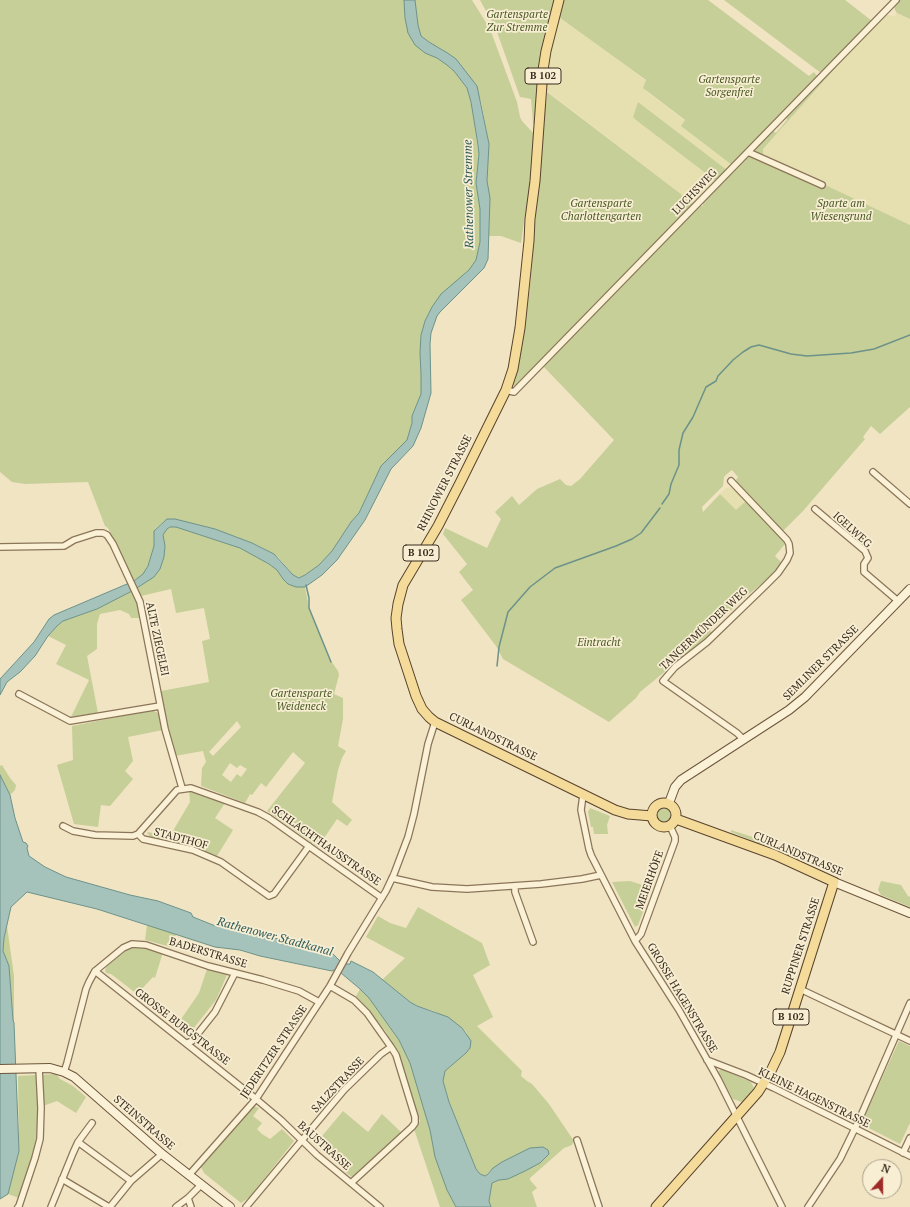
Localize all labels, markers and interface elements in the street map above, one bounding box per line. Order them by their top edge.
park label: Gartensparte Zur Stremme [486,8,548,34]
road number: B 102 [525,68,561,84]
park label: Gartensparte Sorgenfrei [698,73,760,99]
water label: Rathenower Stremme [461,139,477,249]
street label: LUCHSWEG [670,166,720,218]
park label: Gartensparte Charlottengarten [561,197,641,223]
park label: Sparte am Wiesengrund [810,197,872,223]
street label: RHINOWER STRASSE [415,433,475,533]
street label: IGELWEG [830,509,874,551]
road number: B 102 [403,545,439,561]
street label: TANGERMÜNDER WEG [657,585,751,673]
street label: ALTE ZIEGELEI [143,601,171,677]
street label: SEMLINER STRASSE [781,623,861,703]
park label: Eintracht [577,636,621,650]
park label: Gartensparte Weideneck [270,687,332,713]
street label: CURLANDSTRASSE [447,710,539,764]
street label: SCHLACHTHAUSSTRASSE [269,803,383,889]
street label: STADTHOF [152,825,210,853]
street label: CURLANDSTRASSE [751,829,845,879]
street label: MEIERHÖFE [633,849,667,911]
street label: RUPPINER STRASSE [779,896,823,996]
water label: Rathenower Stadtkanal [215,915,335,959]
street label: BADERSTRASSE [167,935,249,971]
street label: GROSSE HAGENSTRASSE [644,941,720,1055]
street label: GROSSE BURGSTRASSE [132,986,232,1068]
street label: JEDERITZER STRASSE [238,1003,310,1101]
road number: B 102 [773,1009,809,1025]
street label: SALZSTRASSE [309,1054,367,1116]
street label: KLEINE HAGENSTRASSE [756,1065,872,1131]
street label: STEINSTRASSE [111,1093,177,1153]
street label: BAUSTRASSE [295,1119,353,1173]
north arrow [862,1159,902,1199]
text: N [880,1161,892,1177]

